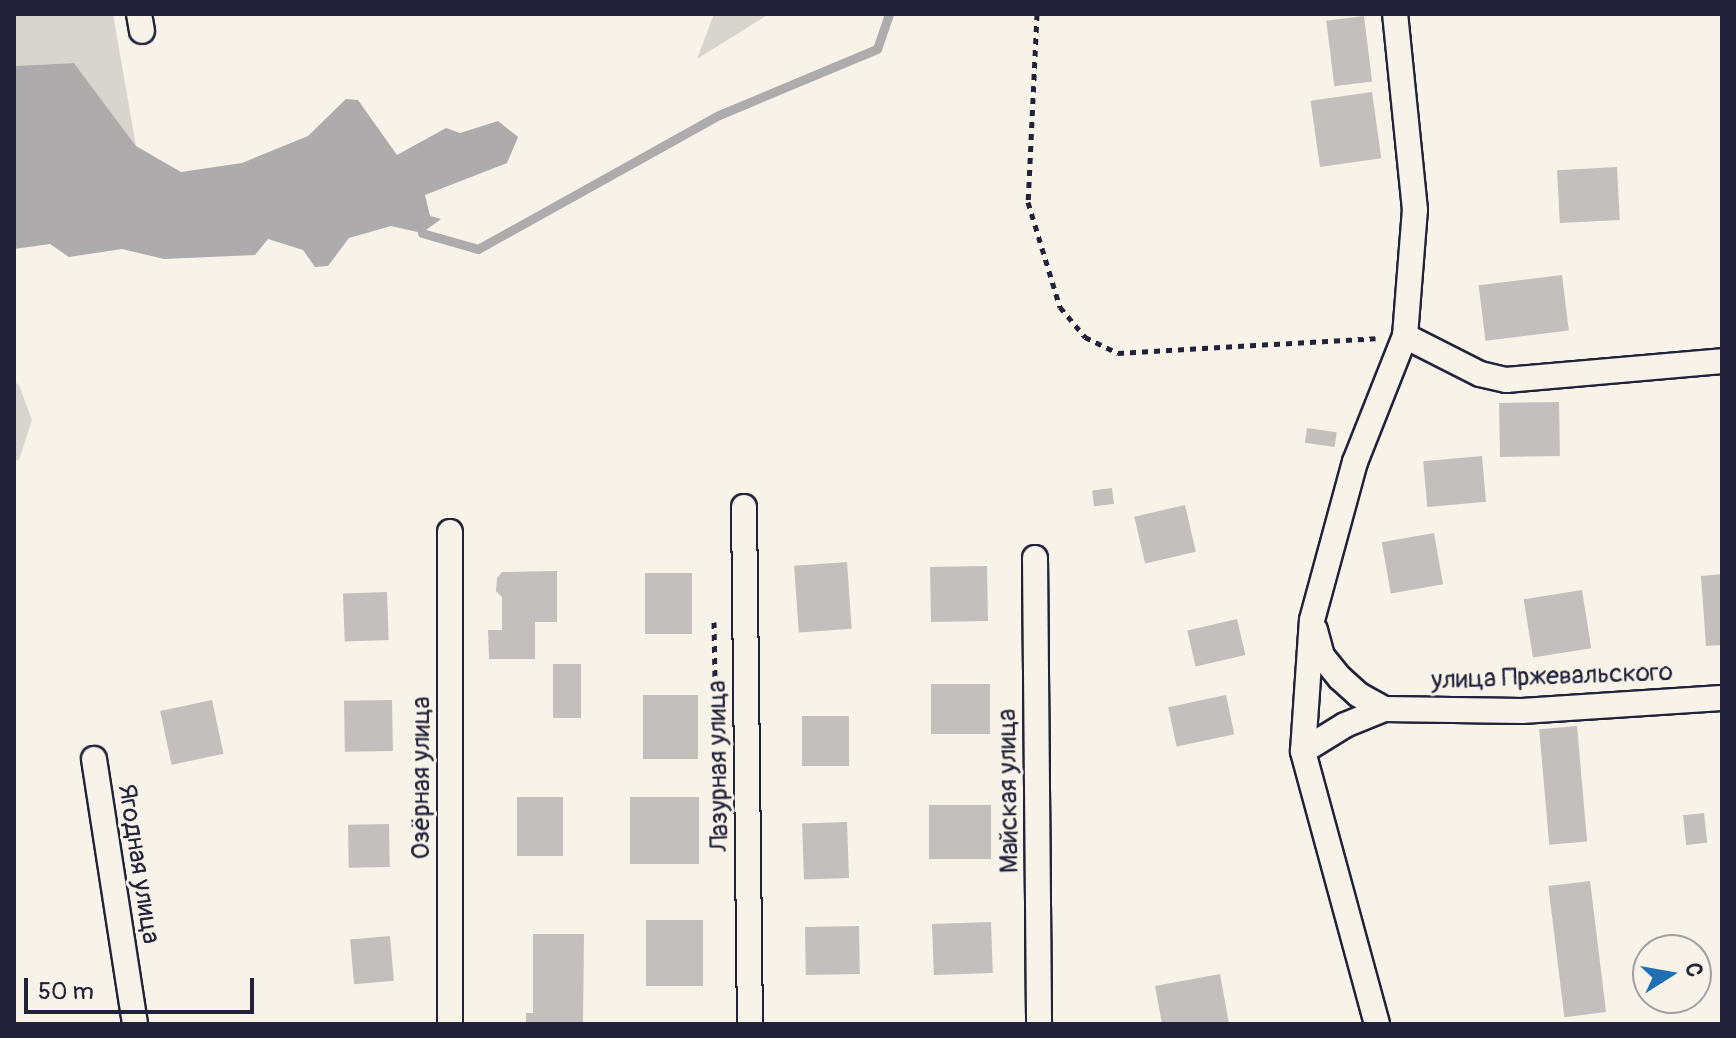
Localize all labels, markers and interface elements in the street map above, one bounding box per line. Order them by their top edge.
street label: улица Пржевальского [1431,657,1673,697]
street label: Лазурная улица [702,680,736,852]
street label: Озёрная улица [406,696,438,860]
street label: Майская улица [992,708,1026,874]
street label: Ягодная улица [110,782,166,946]
north arrow [1632,934,1712,1014]
text: С [1679,960,1709,979]
scale bar [28,962,258,1012]
text: 50 m [38,977,94,1006]

